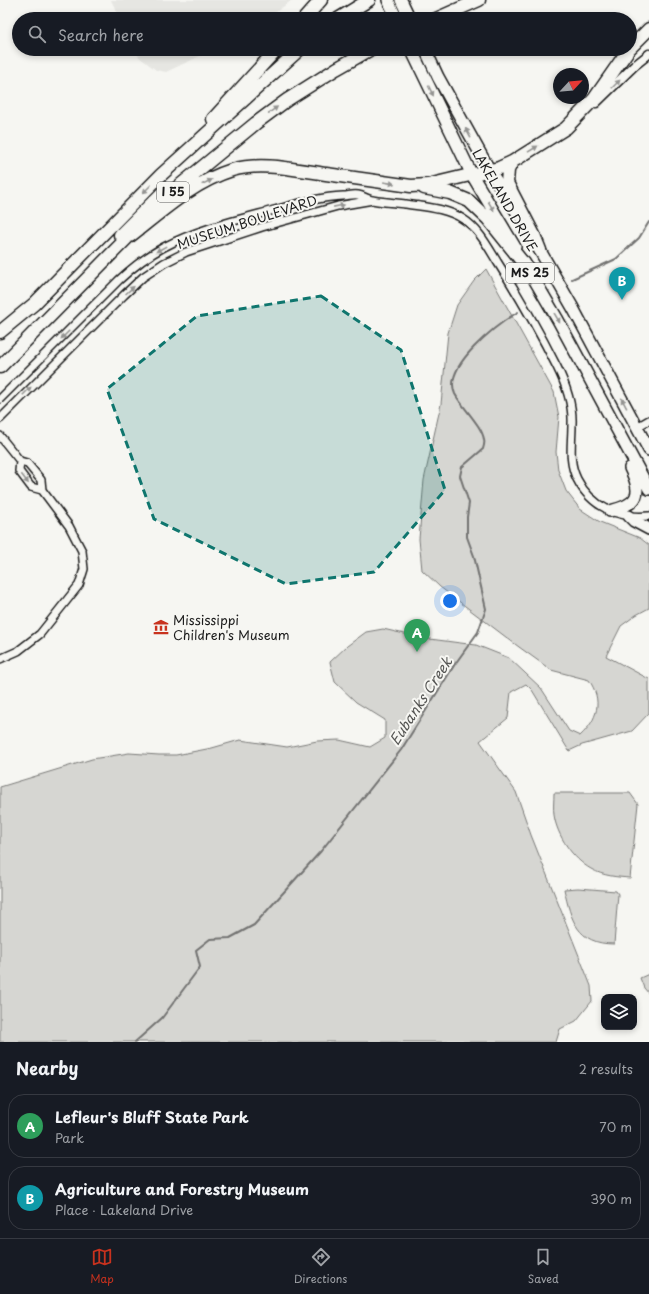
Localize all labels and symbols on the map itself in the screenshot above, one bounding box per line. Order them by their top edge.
north arrow [553,68,589,104]
one-way arrow [611,79,621,88]
one-way arrow [428,85,435,97]
one-way arrow [268,106,278,114]
one-way arrow [465,127,472,138]
street label: LAKELAND DRIVE [468,145,543,255]
one-way arrow [527,145,539,152]
one-way arrow [201,178,213,185]
one-way arrow [383,180,395,186]
road number: I 55 [157,182,189,202]
one-way arrow [143,184,152,194]
street label: MUSEUM BOULEVARD [174,190,319,253]
one-way arrow [488,200,495,212]
one-way arrow [333,203,345,209]
one-way arrow [155,245,167,252]
road number: MS 25 [506,263,554,283]
pin: B [609,267,635,300]
one-way arrow [124,285,135,294]
one-way arrow [553,313,560,324]
one-way arrow [60,330,70,339]
one-way arrow [23,386,32,396]
one-way arrow [621,397,627,409]
one-way arrow [21,474,30,485]
your location [440,591,460,611]
place label: Mississippi Children's Museum [173,610,290,644]
museum icon: Mississippi Children's Museum [152,618,170,636]
pin: A [404,619,430,652]
water label: Eubanks Creek [384,651,458,749]

